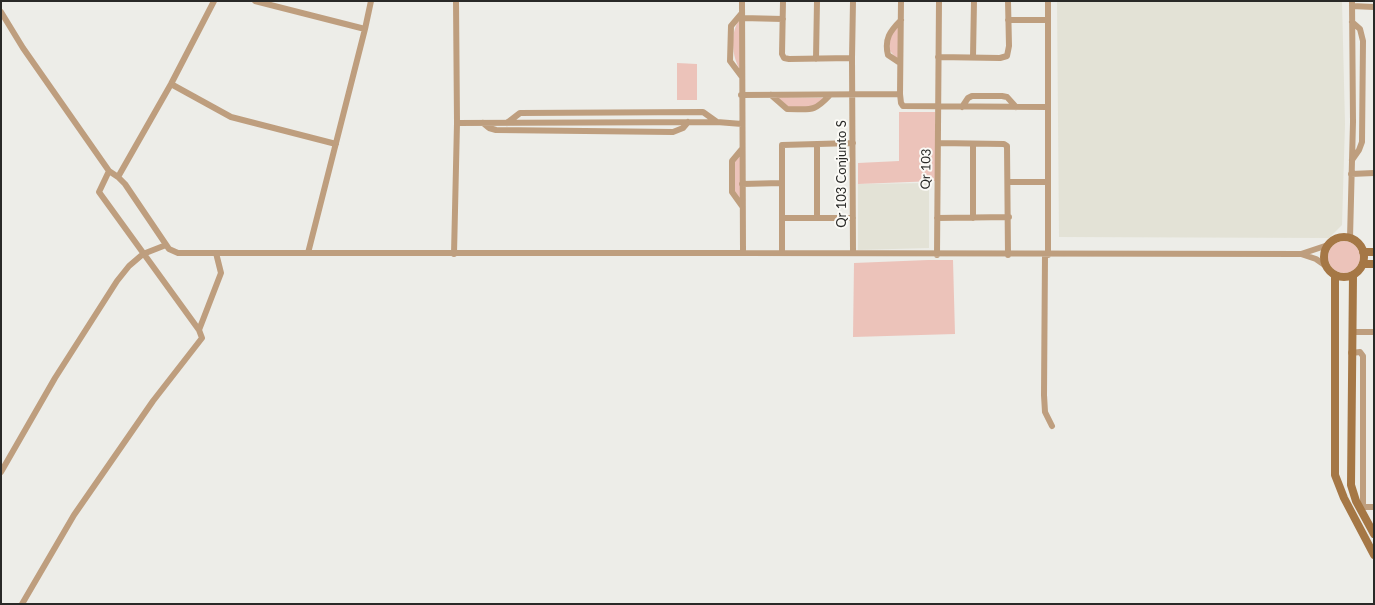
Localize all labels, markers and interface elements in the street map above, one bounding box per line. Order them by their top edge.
street label: Qr 103 Conjunto S [834,120,850,228]
street label: Qr 103 [918,148,934,190]

